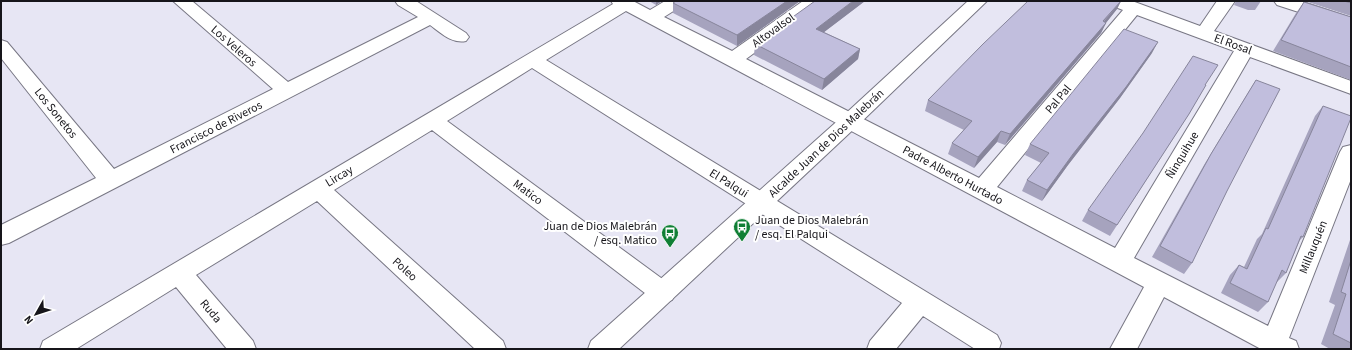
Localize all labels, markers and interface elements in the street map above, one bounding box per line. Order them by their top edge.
street label: Altovalsol [748,9,798,52]
street label: Los Veleros [207,22,260,71]
street label: El Rosal [1212,30,1254,59]
street label: Pal Pal [1041,81,1076,117]
street label: Los Sonetos [30,85,81,142]
street label: Alcalde Juan de Dios Malebrán [765,85,888,202]
street label: Francisco de Riveros [167,97,265,158]
street label: Ñinquihue [1162,128,1203,182]
street label: Padre Alberto Hurtado [899,142,1006,209]
street label: Lircay [322,161,357,191]
street label: El Palqui [706,165,752,202]
street label: Matico [509,176,546,209]
place label: Juan de Dios Malebrán / esq. El Palqui [755,212,868,243]
bus stop icon: Juan de Dios Malebrán / esq. El Palqui [732,217,752,242]
place label: Juan de Dios Malebrán / esq. Matico [544,218,657,249]
street label: Millauquén [1295,218,1332,276]
bus stop icon: Juan de Dios Malebrán / esq. Matico [660,223,680,248]
street label: Poleo [388,254,421,285]
north arrow [16,294,56,334]
street label: Ruda [196,296,226,327]
text: N [20,312,37,328]

